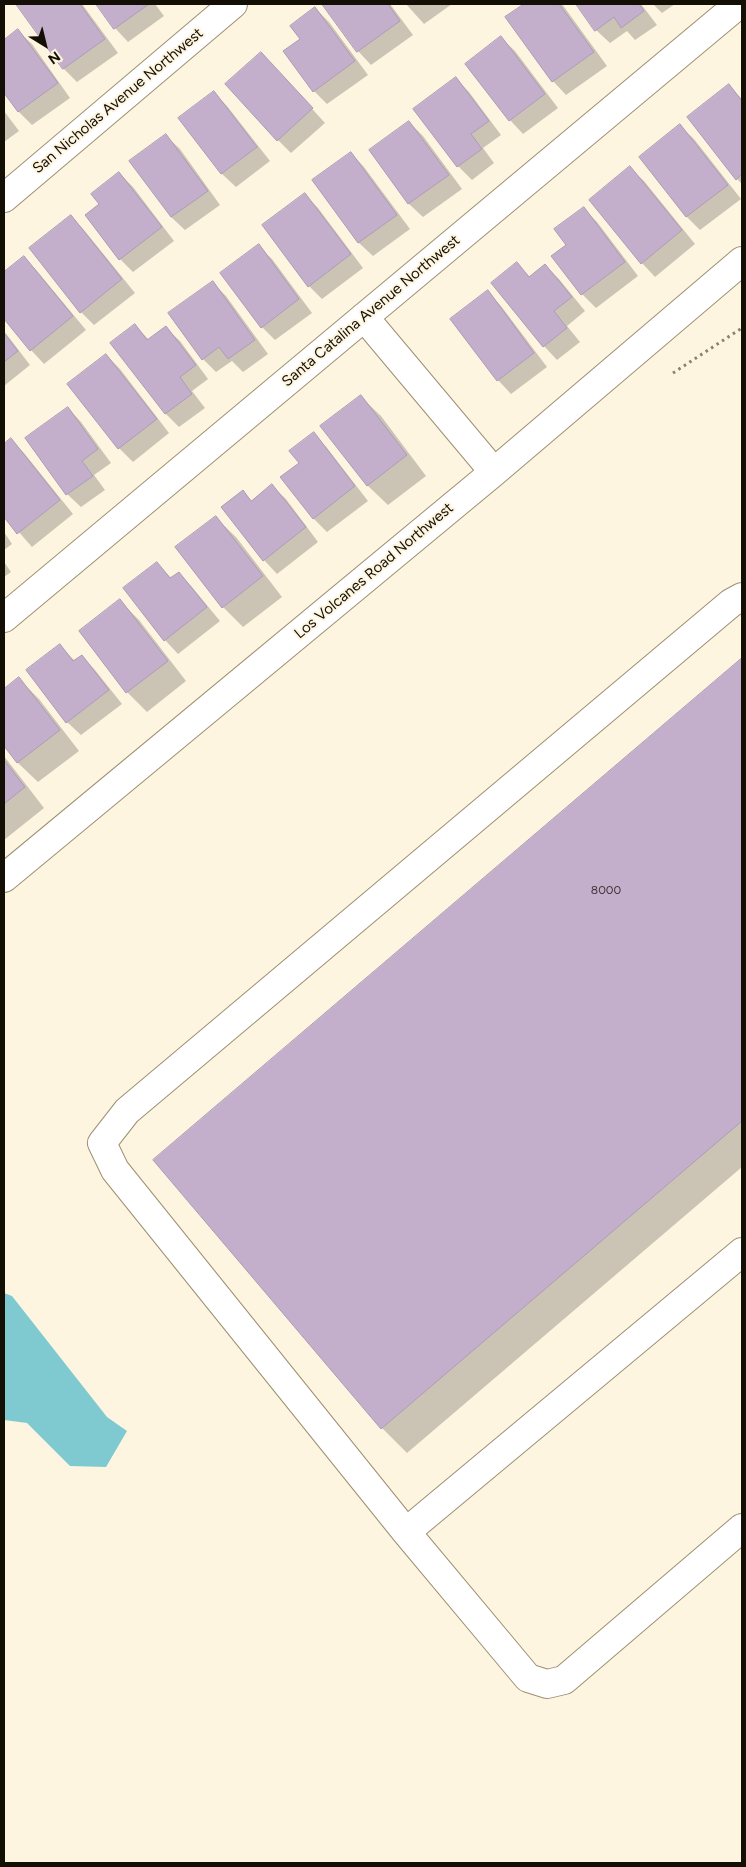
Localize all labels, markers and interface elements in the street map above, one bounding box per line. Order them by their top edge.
north arrow [20,20,70,70]
street label: San Nicholas Avenue Northwest [29,24,207,178]
street label: Santa Catalina Avenue Northwest [278,231,464,391]
street label: Los Volcanes Road Northwest [291,499,457,643]
house number: 8000 [591,883,621,897]

